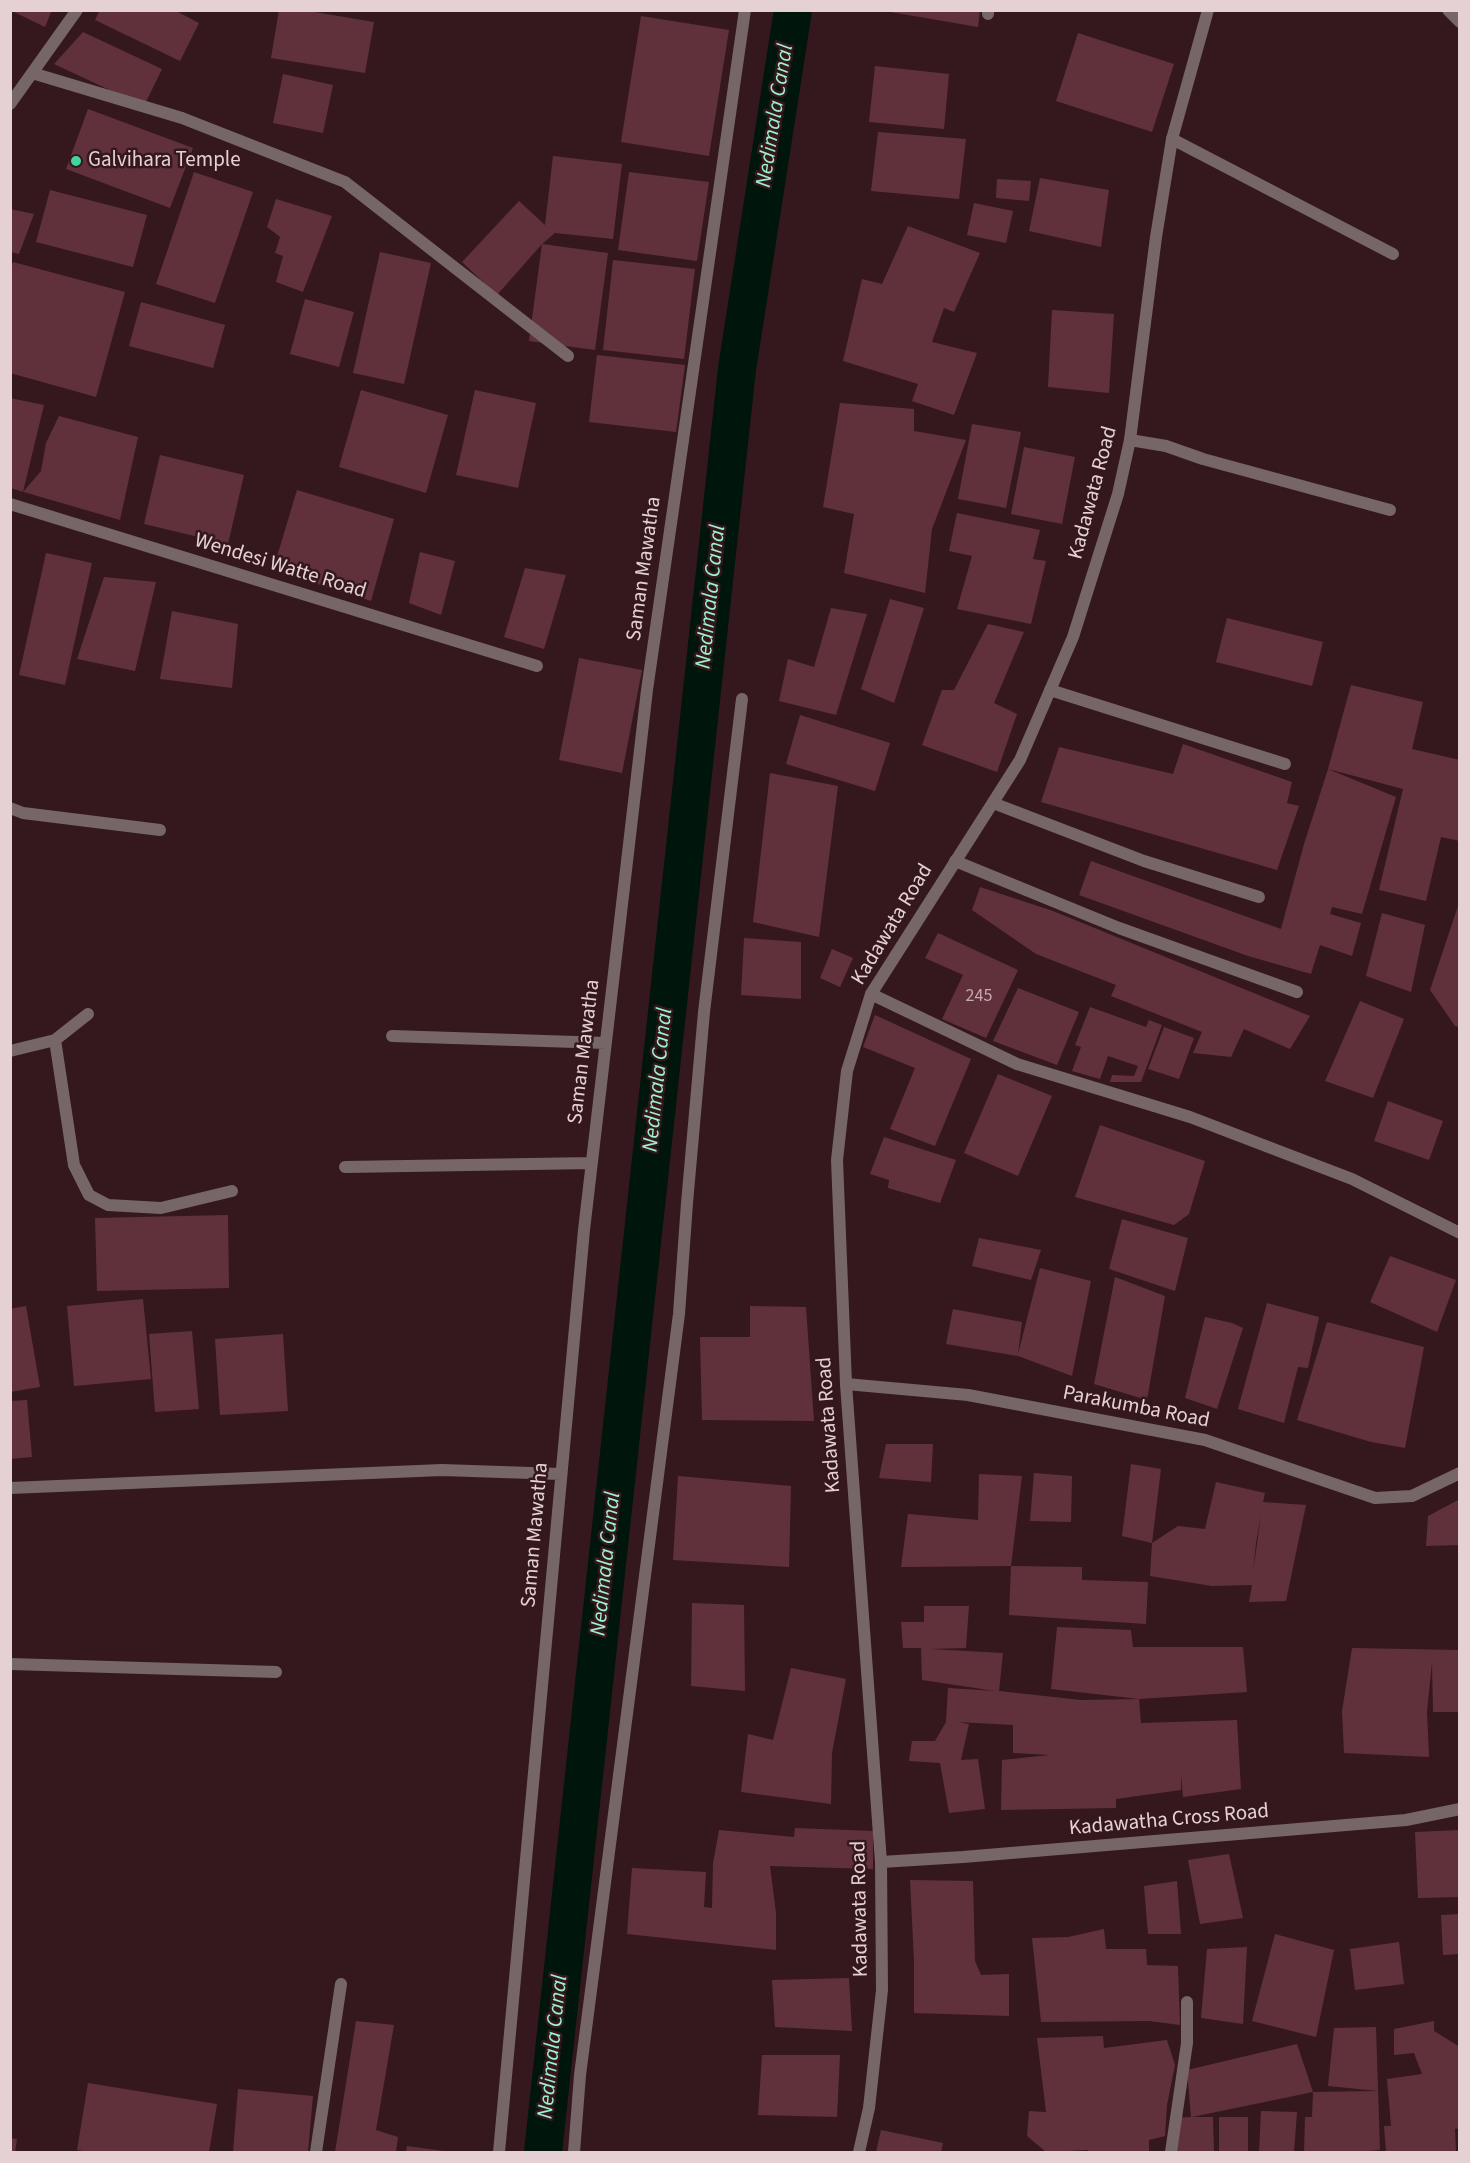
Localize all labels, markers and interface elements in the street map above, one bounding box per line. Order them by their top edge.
water label: Nedimala Canal [752,42,800,190]
place label: Galvihara Temple [88,148,241,174]
marker: Galvihara Temple [69,154,83,168]
street label: Kadawata Road [1064,424,1124,562]
street label: Saman Mawatha [622,495,668,643]
water label: Nedimala Canal [691,524,733,670]
street label: Wendesi Watte Road [191,529,369,605]
street label: Kadawata Road [847,860,939,990]
street label: Saman Mawatha [564,978,606,1126]
house number: 245 [966,986,992,1008]
water label: Nedimala Canal [638,1007,680,1153]
street label: Kadawata Road [813,1356,847,1494]
street label: Parakumba Road [1060,1381,1212,1435]
street label: Saman Mawatha [517,1461,555,1609]
water label: Nedimala Canal [586,1491,628,1637]
street label: Kadawatha Cross Road [1068,1800,1270,1842]
street label: Kadawata Road [847,1840,875,1978]
water label: Nedimala Canal [533,1974,575,2120]

